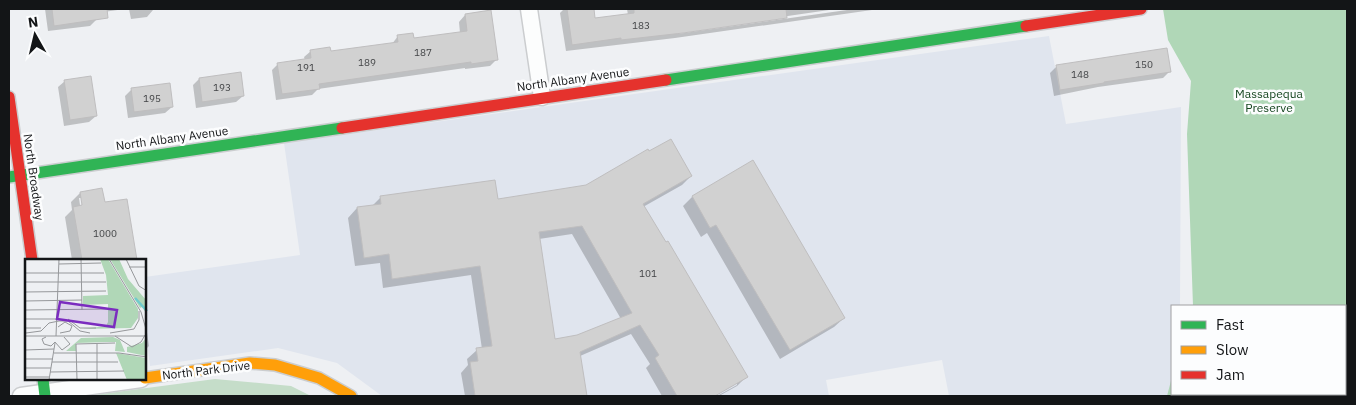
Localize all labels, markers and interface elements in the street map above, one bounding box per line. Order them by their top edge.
north arrow [10,10,60,60]
text: N [27,13,39,32]
house number: 183 [632,19,650,32]
house number: 187 [414,46,432,59]
house number: 189 [358,56,376,69]
house number: 150 [1135,58,1153,71]
house number: 191 [297,61,315,74]
street label: North Albany Avenue [516,64,631,94]
house number: 148 [1071,68,1089,81]
house number: 193 [213,81,231,94]
park label: Massapequa Preserve [1235,86,1304,115]
house number: 195 [143,92,161,105]
street label: North Albany Avenue [115,123,230,153]
street label: North Broadway [21,133,47,221]
house number: 1000 [93,227,117,240]
inset map [25,259,146,380]
house number: 101 [639,267,657,280]
legend [1171,305,1346,395]
text: Fast [1216,315,1244,334]
text: Slow [1216,340,1249,359]
street label: North Park Drive [161,357,251,383]
text: Jam [1216,365,1245,384]

